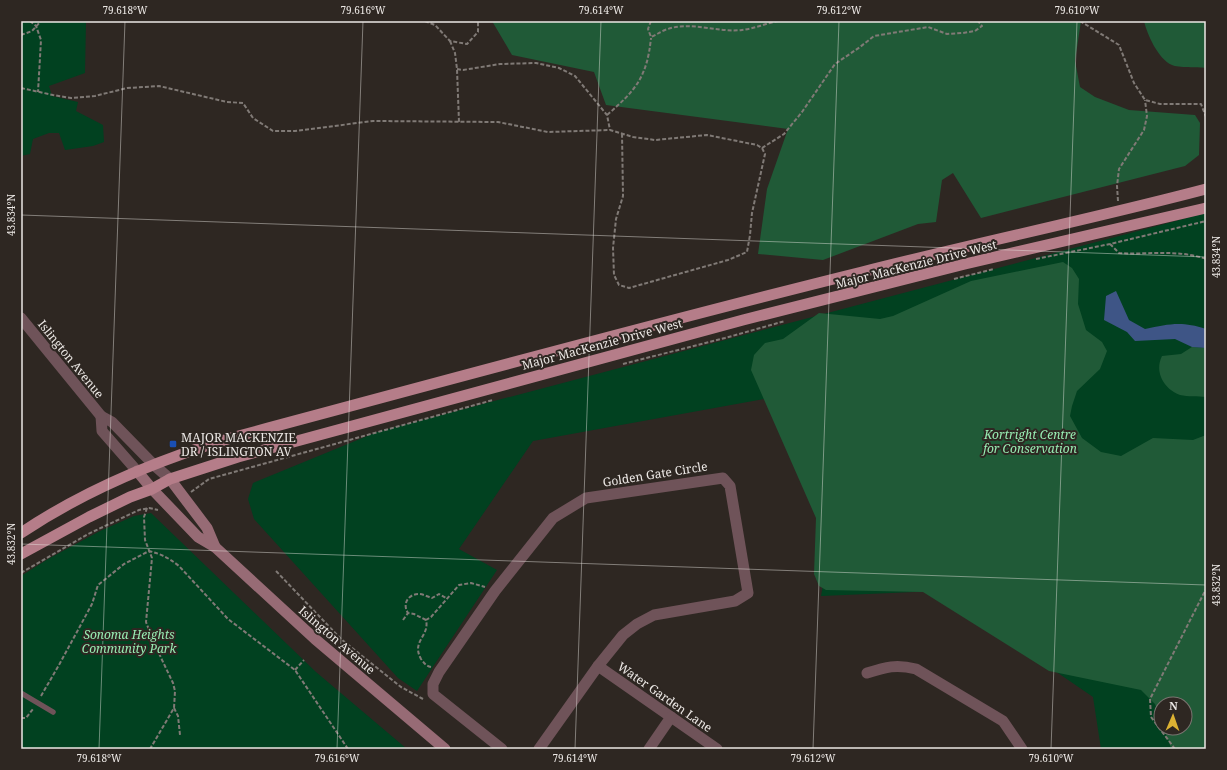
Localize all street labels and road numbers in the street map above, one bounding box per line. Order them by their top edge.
street label: Major MacKenzie Drive West [834,236,998,292]
street label: Major MacKenzie Drive West [520,314,684,374]
street label: Islington Avenue [34,316,108,402]
street label: Golden Gate Circle [601,457,709,491]
street label: Islington Avenue [295,602,379,678]
street label: Water Garden Lane [614,658,716,736]

